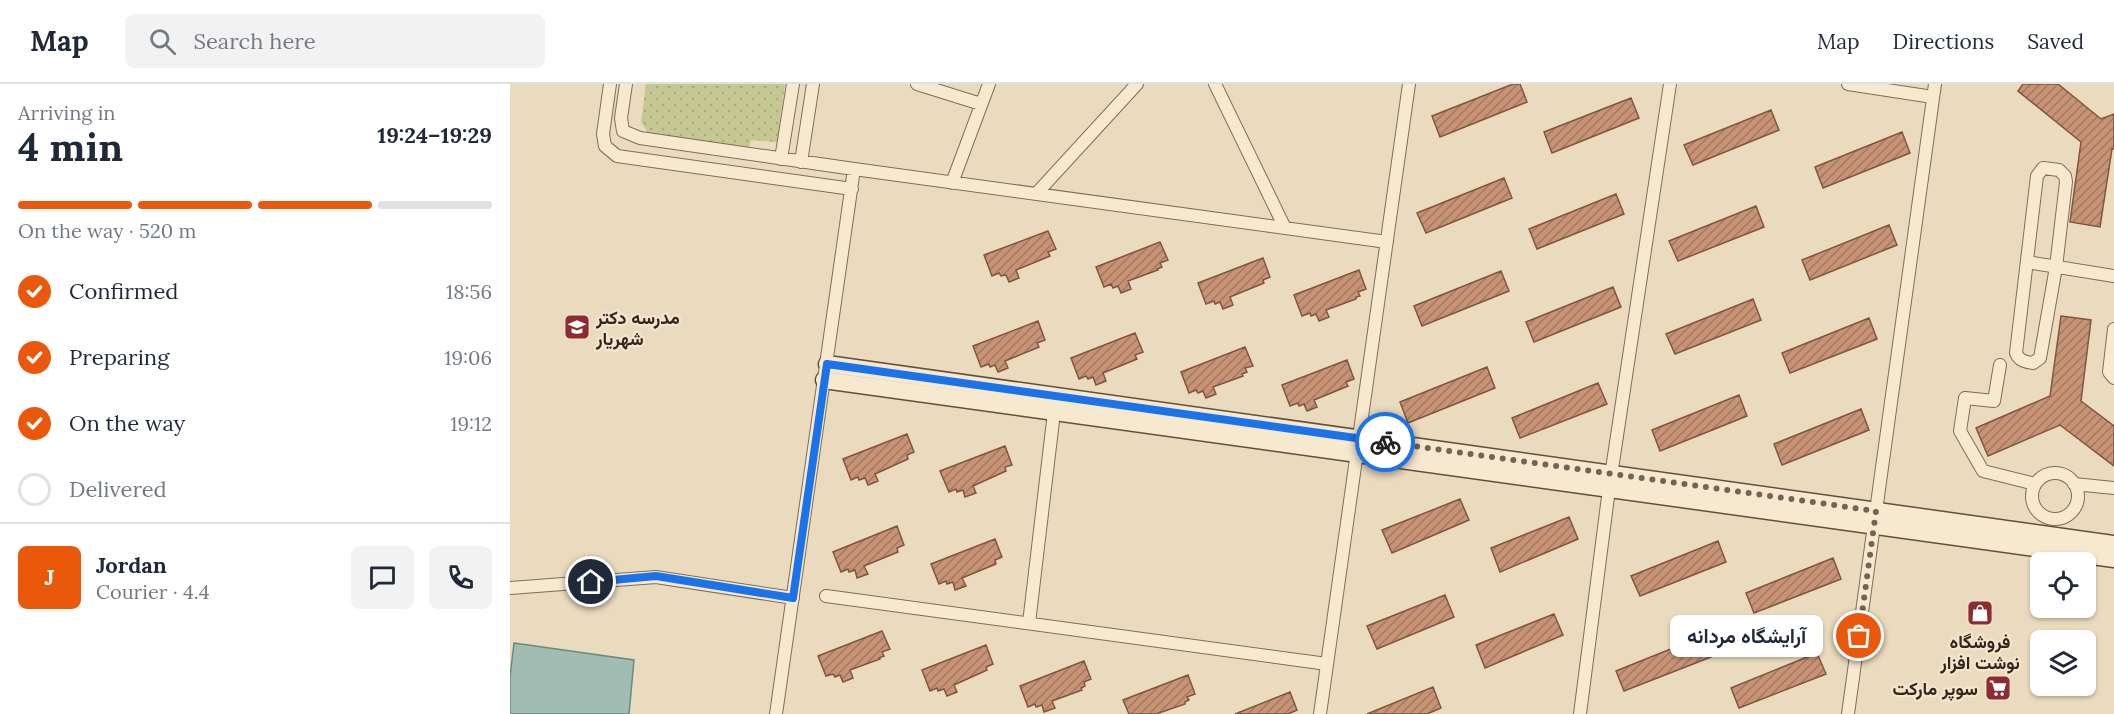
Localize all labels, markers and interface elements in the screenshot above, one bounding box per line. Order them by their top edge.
search box [125,14,545,68]
text: Map [30,23,89,59]
icon: search [146,25,179,58]
text: Search here [194,27,316,55]
text: Map [1817,28,1860,55]
text: Directions [1893,28,1994,55]
text: Saved [2027,28,2084,55]
text: Arriving in [18,100,115,125]
text: 19:24–19:29 [377,121,492,149]
text: 4 min [18,122,123,172]
text: On the way · 520 m [18,218,196,243]
icon: check [18,275,51,308]
text: Confirmed [69,277,178,305]
text: 18:56 [446,279,492,304]
place label: مدرسه دکتر شهریار [595,306,680,350]
school or university icon: مدرسه دکتر شهریار [562,312,592,342]
icon: check [18,341,51,374]
text: Preparing [69,343,169,371]
text: 19:06 [444,345,492,370]
icon: check [18,407,51,440]
text: On the way [69,409,185,437]
text: 19:12 [450,411,492,436]
courier [1355,412,1415,472]
icon: bike [1369,426,1402,459]
text: Delivered [69,475,167,503]
button: chat [351,546,414,609]
button: phone [429,546,492,609]
text: Jordan [96,551,167,579]
map controls [2030,552,2096,696]
button: locate [2030,552,2096,618]
pin [565,556,616,607]
text: J [45,563,54,591]
icon: home [574,565,607,598]
text: Courier · 4.4 [96,579,210,604]
shop icon: فروشگاه نوشت افزار [1965,598,1995,628]
pin [1833,610,1884,661]
callout: آرایشگاه مردانه [1670,615,1823,657]
icon: bag [1842,619,1875,652]
text: آرایشگاه مردانه [1687,623,1806,648]
place label: فروشگاه نوشت افزار [1939,630,2020,674]
button: layers [2030,630,2096,696]
supermarket icon: سوپر مارکت [1983,673,2013,703]
place label: سوپر مارکت [1893,677,1978,701]

